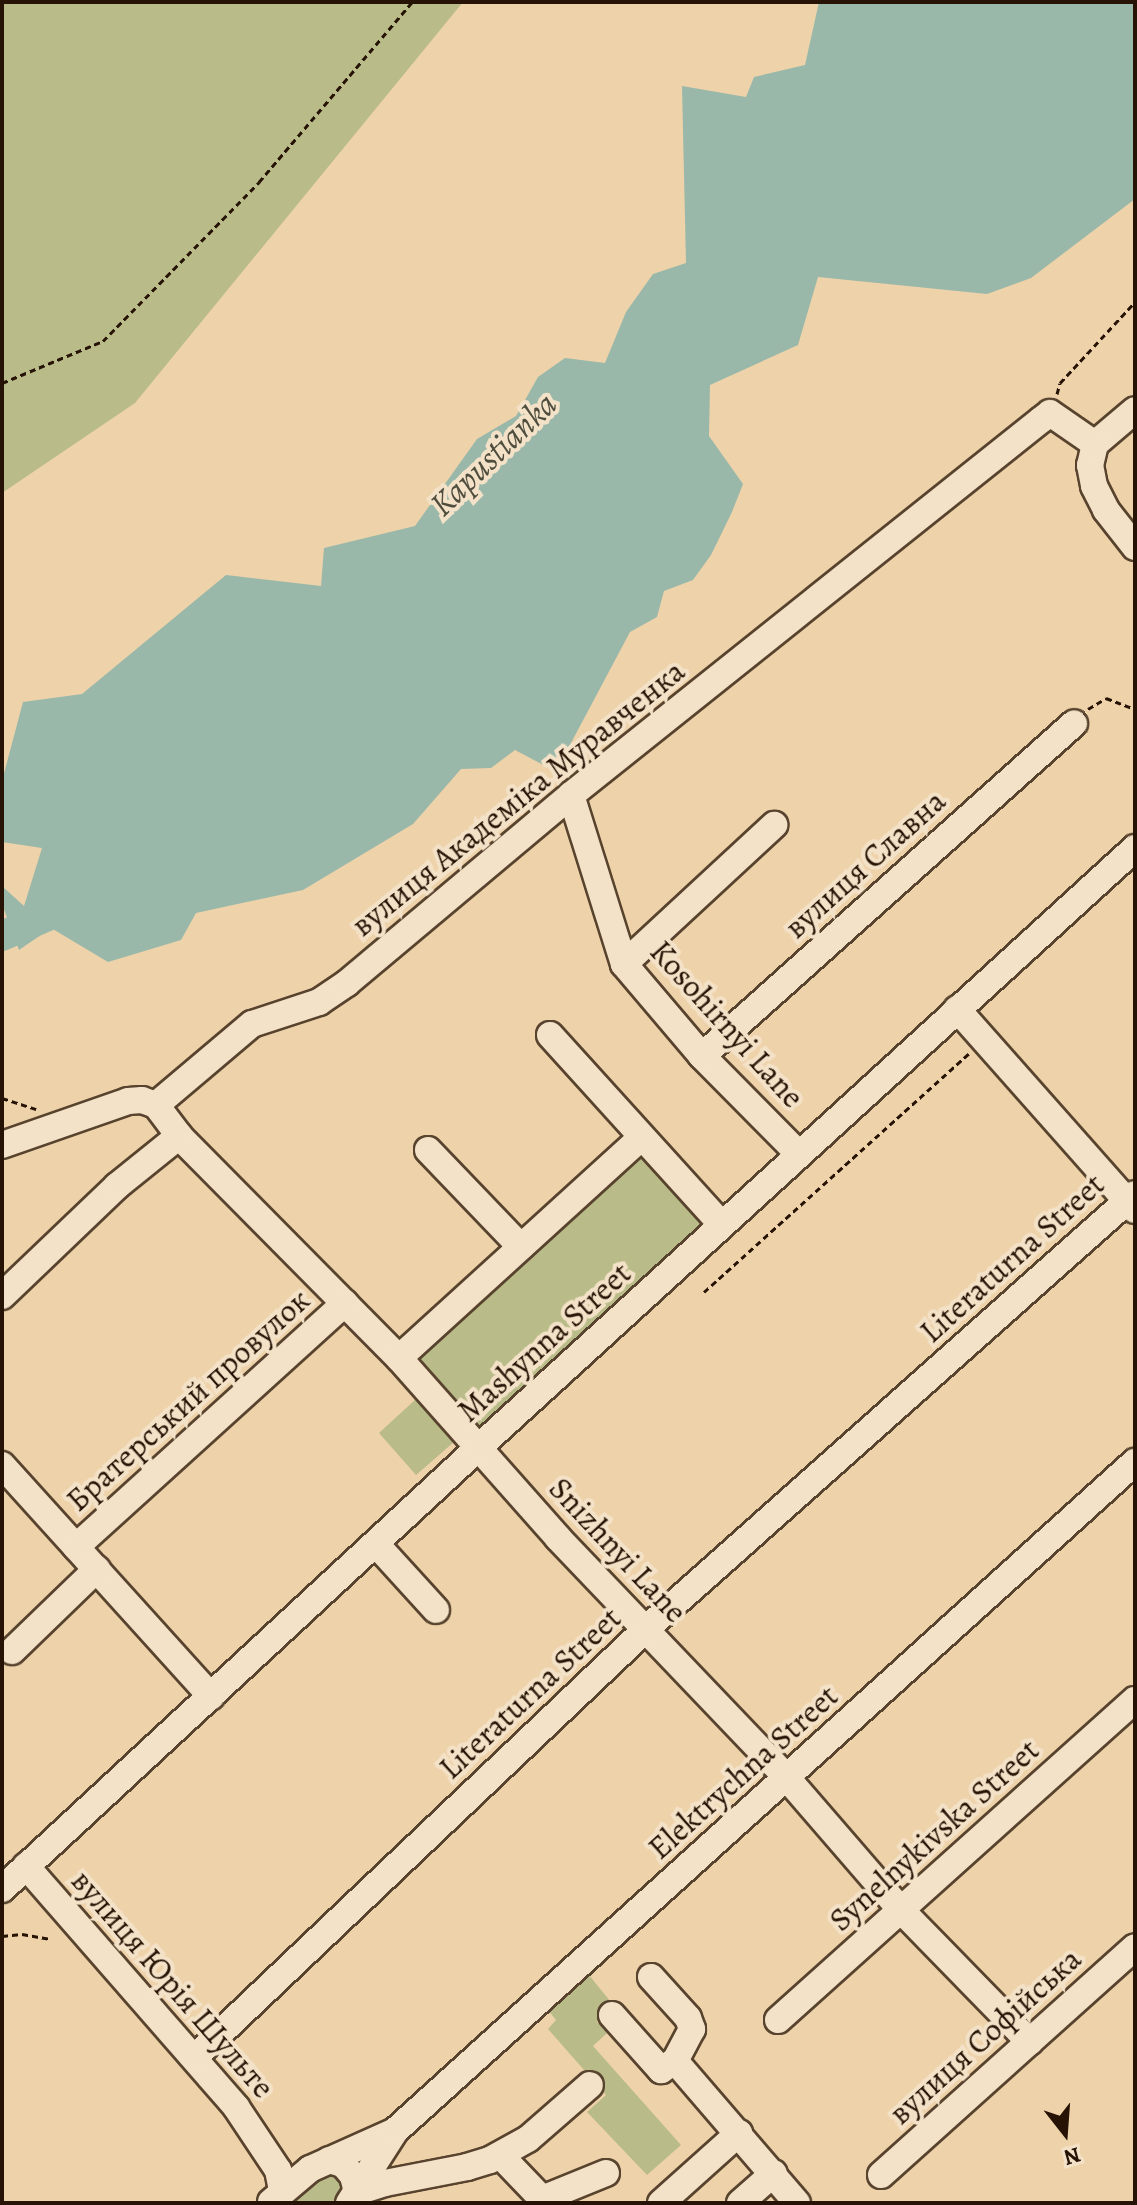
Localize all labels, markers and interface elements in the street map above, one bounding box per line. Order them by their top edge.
water label: Kapustianka [421,384,565,524]
street label: вулиця Академіка Муравченка [344,652,692,944]
street label: вулиця Славна [777,782,953,946]
street label: Kosohirnyi Lane [642,932,812,1116]
street label: Literaturna Street [912,1165,1112,1351]
street label: Mashynna Street [449,1254,639,1430]
street label: Братерський провулок [58,1281,318,1519]
street label: Snizhnyi Lane [541,1469,695,1631]
street label: Literaturna Street [431,1599,629,1787]
street label: Elektrychna Street [640,1677,846,1867]
street label: Synelnykivska Street [821,1731,1047,1939]
street label: вулиця Юрія Шульте [63,1862,283,2106]
street label: вулиця Софійська [881,1940,1089,2132]
north arrow [1025,2093,1105,2173]
text: N [1060,2139,1084,2173]

